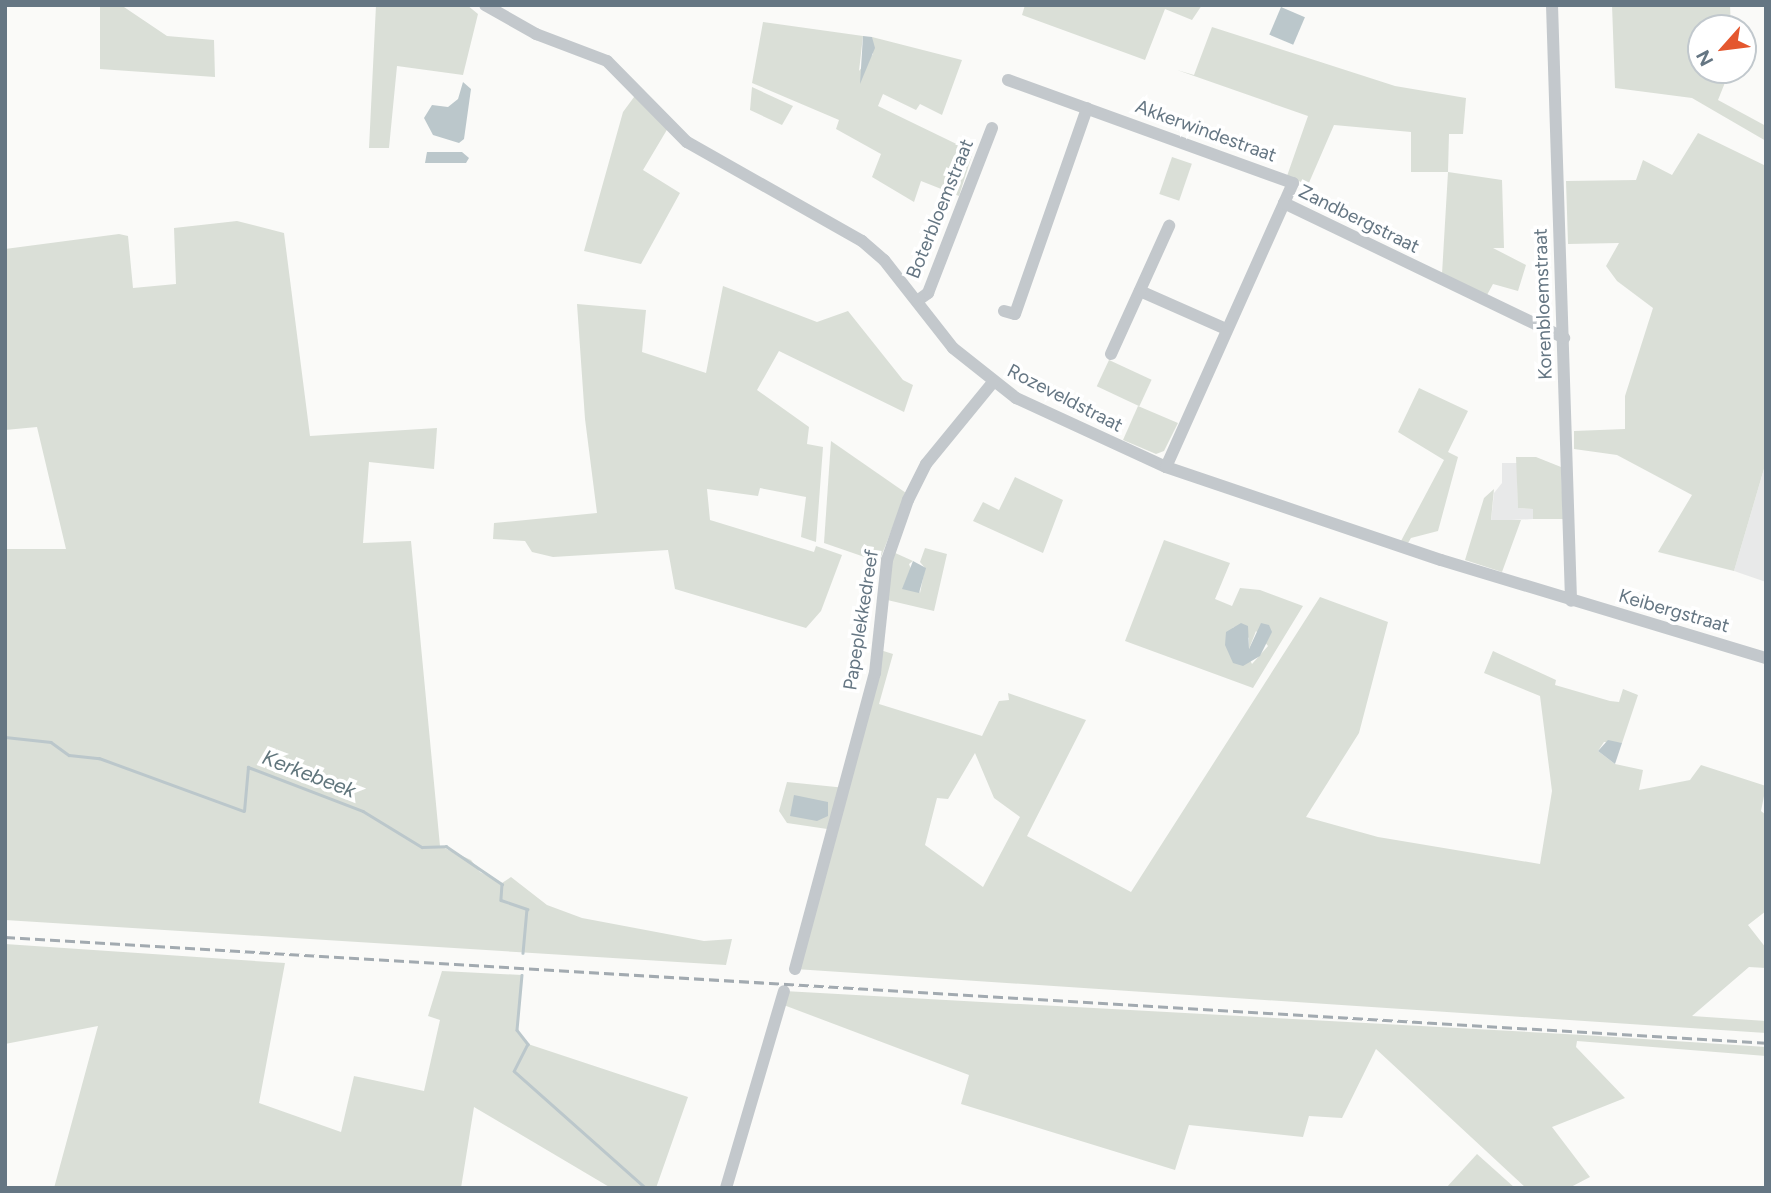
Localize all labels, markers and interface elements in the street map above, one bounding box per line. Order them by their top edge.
north arrow [1687,14,1757,84]
text: N [1691,46,1718,70]
street label: Akkerwindestraat [1132,95,1280,167]
street label: Boterbloemstraat [902,136,978,282]
street label: Zandbergstraat [1295,180,1423,258]
street label: Korenbloemstraat [1529,228,1557,380]
street label: Rozeveldstraat [1003,359,1127,437]
street label: Papeplekkedreef [839,548,883,692]
street label: Keibergstraat [1616,584,1732,638]
water label: Kerkebeek [259,745,359,803]

